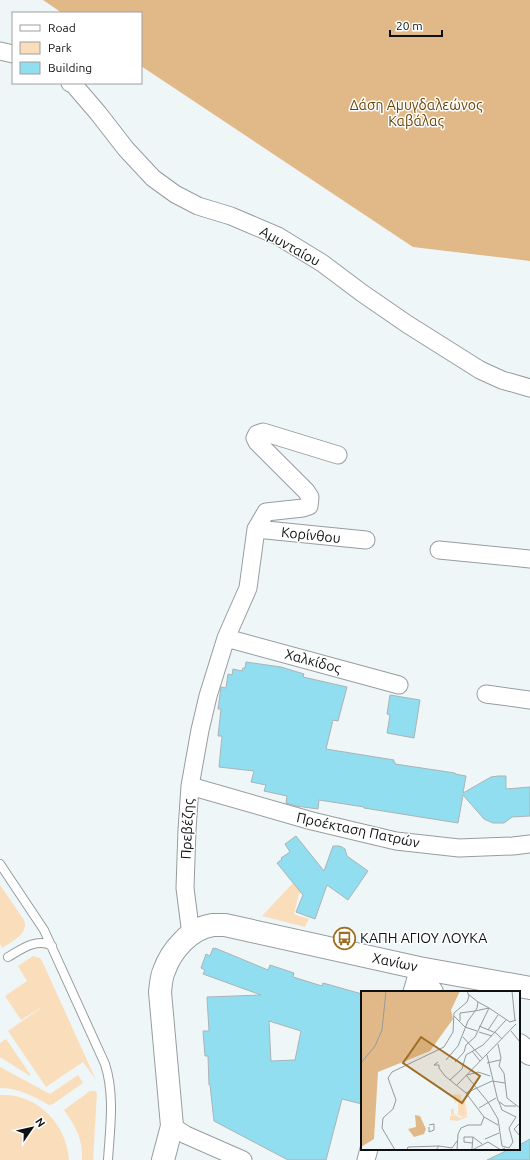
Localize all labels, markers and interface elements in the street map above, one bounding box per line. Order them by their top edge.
legend [12,12,142,84]
scale bar [390,12,442,38]
text: 20 m [396,19,423,32]
text: Road [48,21,76,34]
text: Park [48,41,72,54]
text: Building [48,61,92,74]
park label: Δάση Αμυγδαλεώνος Καβάλας [350,97,483,129]
street label: Αμυνταίου [257,223,323,269]
street label: Κορίνθου [280,524,342,546]
street label: Χαλκίδος [283,646,343,676]
street label: Πρεβέζης [177,798,197,860]
street label: Προέκταση Πατρών [295,809,421,851]
bus stop icon: ΚΑΠΗ ΑΓΙΟΥ ΛΟΥΚΑ [332,925,358,951]
place label: ΚΑΠΗ ΑΓΙΟΥ ΛΟΥΚΑ [360,930,487,946]
street label: Χανίων [371,949,419,975]
inset map [361,991,520,1150]
north arrow [12,1108,52,1148]
text: N [33,1116,48,1129]

